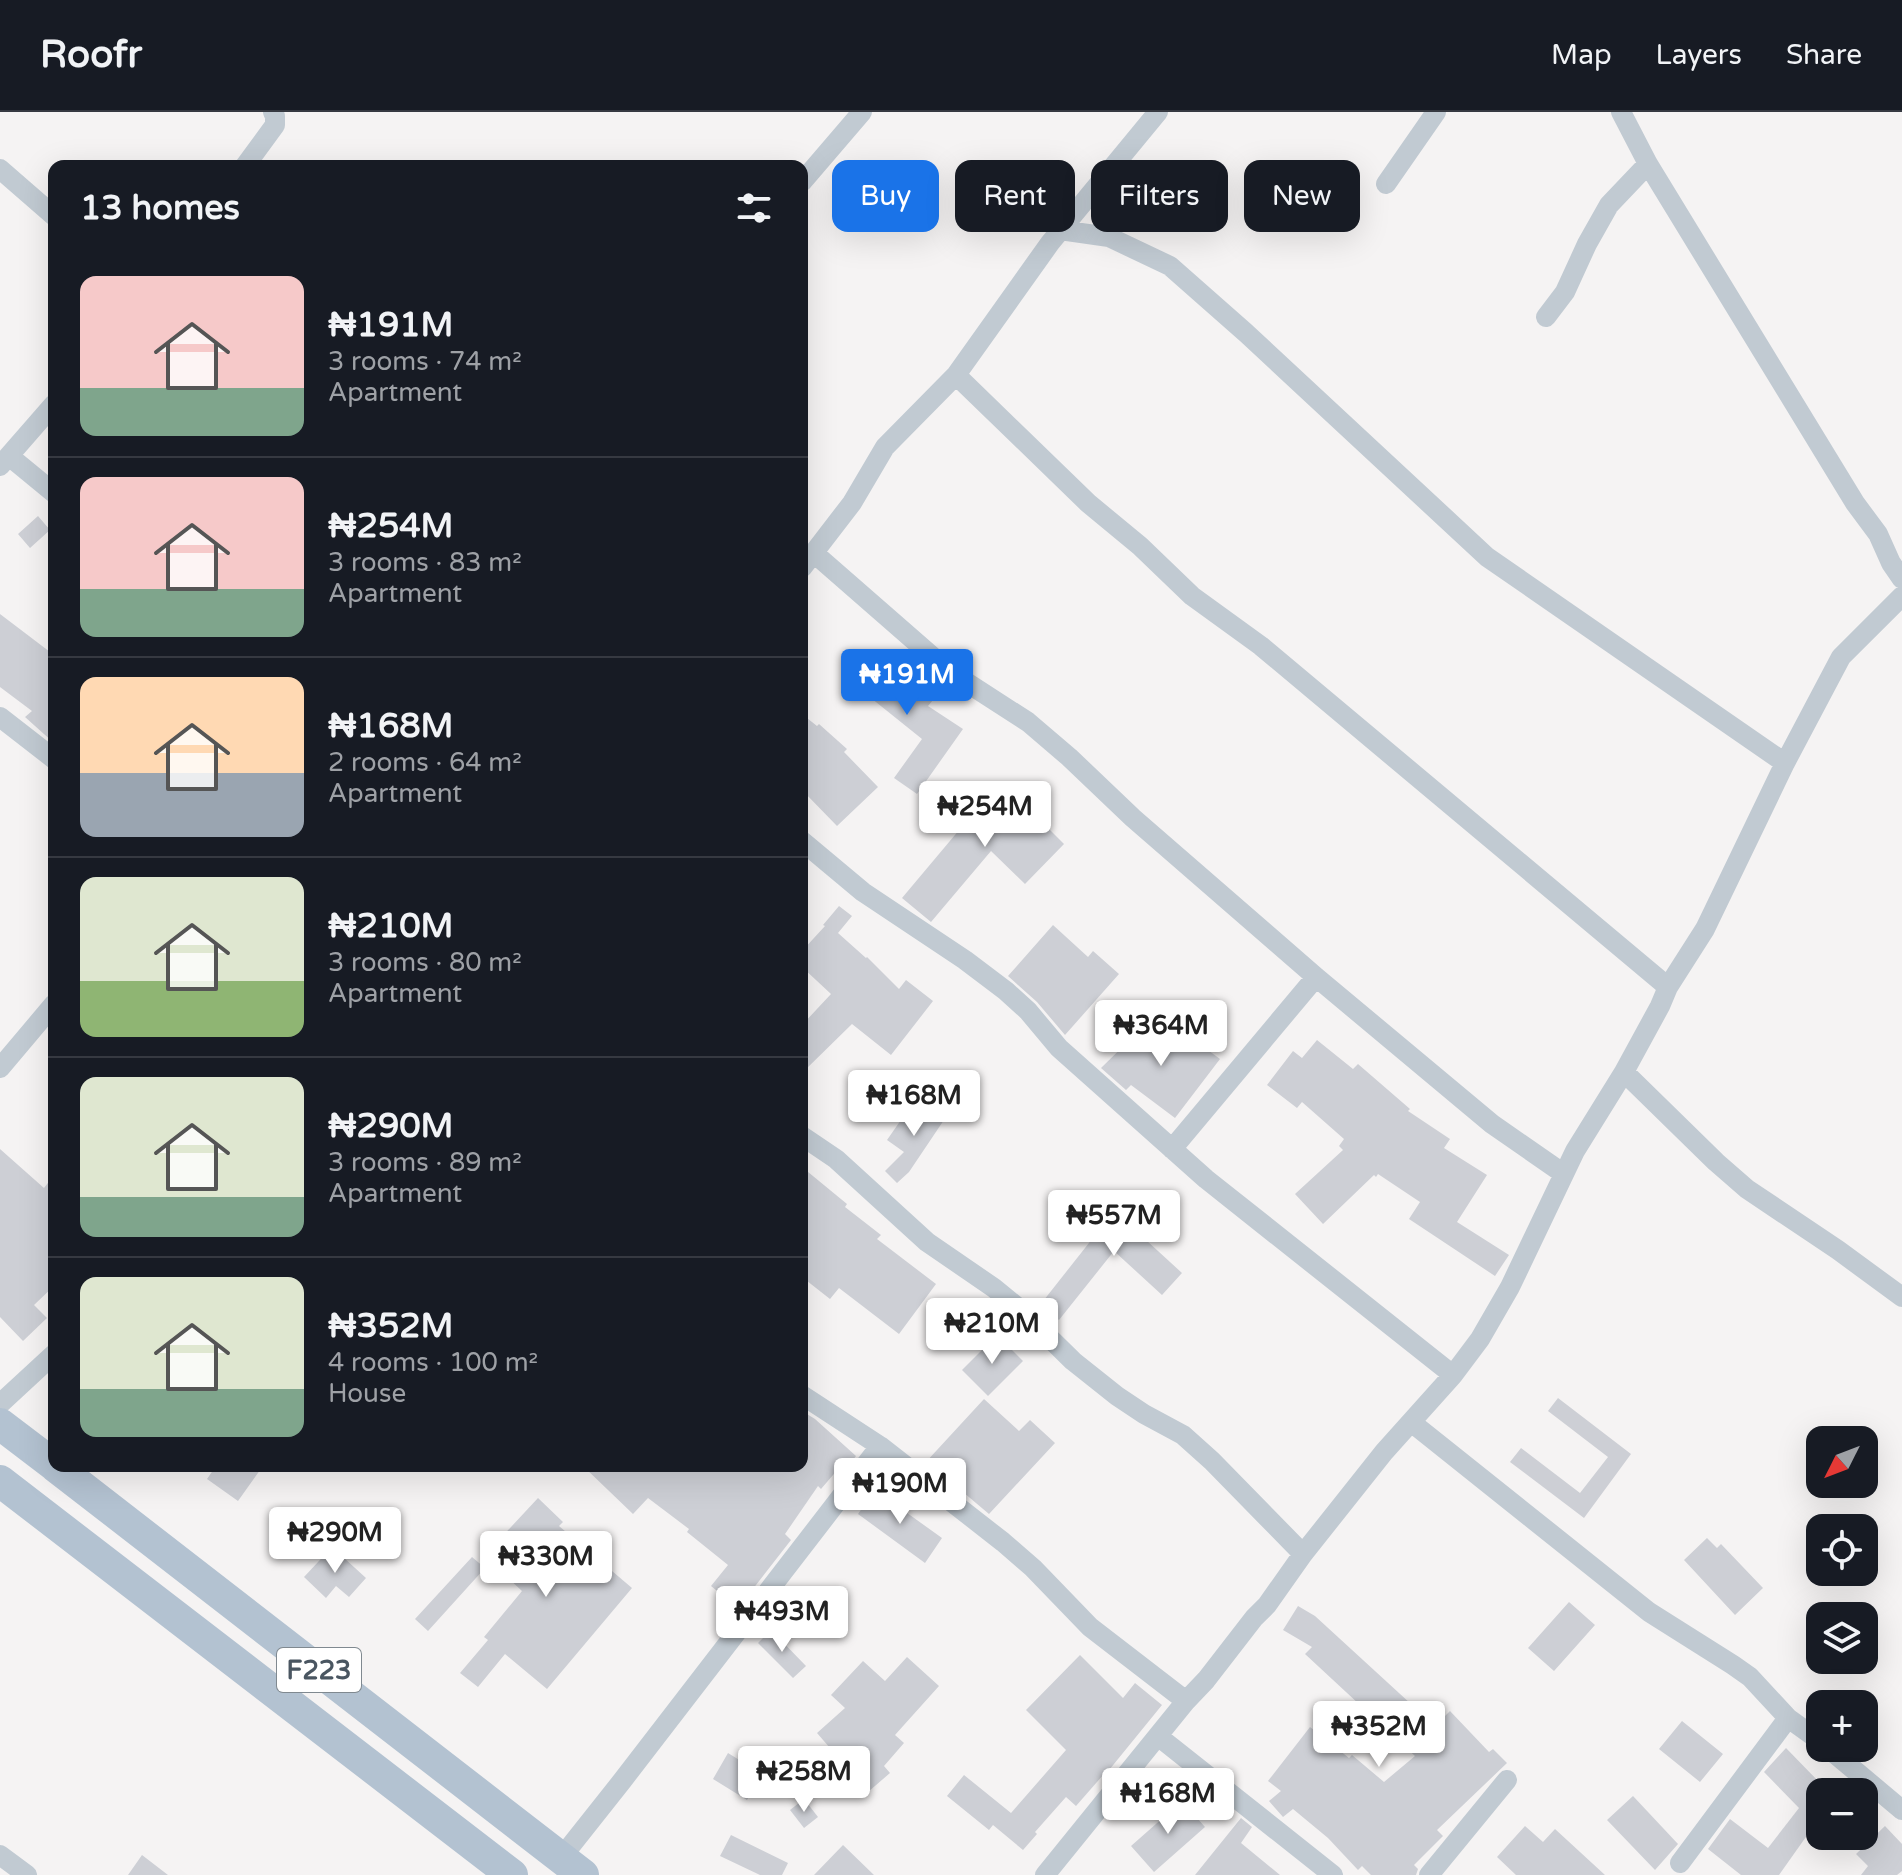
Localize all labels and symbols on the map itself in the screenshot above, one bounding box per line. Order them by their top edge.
pin: ₦191M [851,649,963,717]
pin: ₦254M [929,781,1041,849]
pin: ₦364M [1105,1000,1217,1068]
pin: ₦168M [858,1070,970,1138]
pin: ₦557M [1058,1190,1170,1258]
pin: ₦210M [936,1298,1048,1366]
north arrow [1806,1426,1878,1498]
pin: ₦190M [844,1458,956,1526]
pin: ₦290M [279,1507,391,1575]
pin: ₦330M [490,1531,602,1599]
pin: ₦493M [726,1586,838,1654]
road number: F223 [277,1648,361,1692]
pin: ₦352M [1323,1701,1435,1769]
pin: ₦258M [748,1746,860,1814]
pin: ₦168M [1112,1768,1224,1836]

